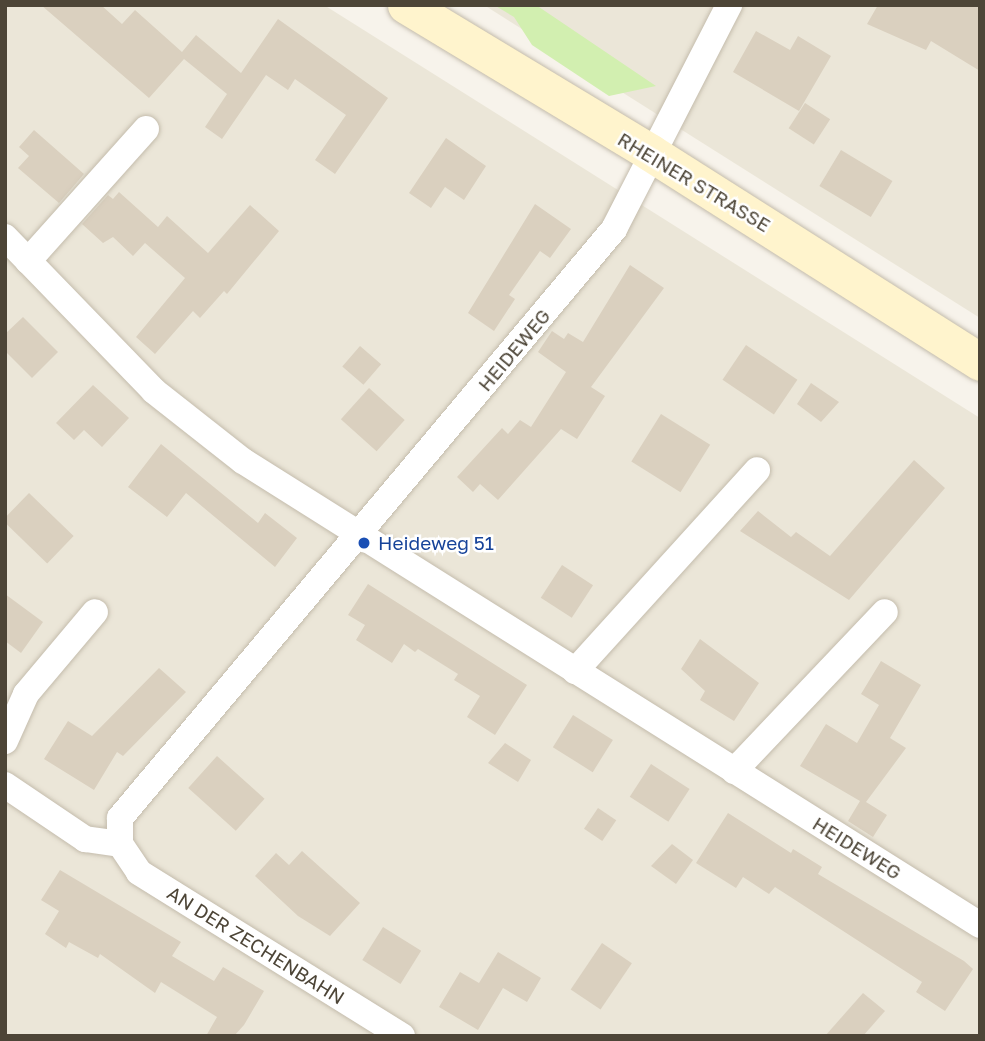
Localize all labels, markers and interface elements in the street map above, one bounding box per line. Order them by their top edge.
street label: RHEINER STRASSE [614,127,774,237]
street label: HEIDEWEG [473,304,555,396]
place label: Heideweg 51 [378,532,494,554]
marker: Heideweg 51 [356,535,372,551]
street label: HEIDEWEG [809,812,905,884]
street label: AN DER ZECHENBAHN [163,881,349,1009]

